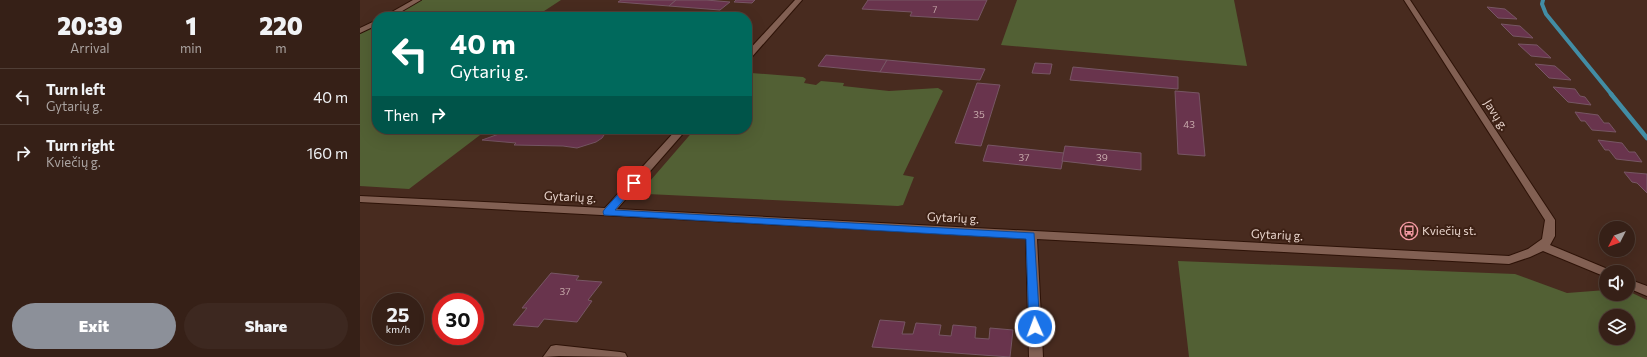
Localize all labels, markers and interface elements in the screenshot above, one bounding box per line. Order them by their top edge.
house number: 7 [933,4,938,15]
text: 20:39 [57,11,123,40]
text: 1 [185,11,197,40]
text: 220 [259,11,303,40]
text: 40 m [450,26,516,60]
icon: left [384,28,436,80]
text: Arrival [70,40,110,56]
text: min [180,40,202,56]
text: m [275,40,287,56]
text: Gytarių g. [450,60,528,82]
text: Turn left [46,80,105,98]
icon: left [12,86,34,108]
text: 40 m [313,88,348,106]
street label: Javų g. [1481,96,1512,133]
text: Gytarių g. [46,98,103,114]
icon: right [427,104,449,126]
text: Then [384,106,419,124]
house number: 35 [973,108,985,120]
house number: 43 [1183,118,1195,130]
text: Turn right [46,136,115,154]
icon: right [12,142,34,164]
text: 160 m [307,144,348,162]
house number: 37 [1019,151,1029,163]
house number: 39 [1096,151,1108,163]
text: Kviečių g. [46,154,101,170]
pin [617,166,651,200]
icon: arrive [623,172,645,194]
street label: Gytarių g. [544,188,597,204]
street label: Gytarių g. [927,209,980,225]
bus stop icon: Kviečių st. [1399,221,1419,241]
north arrow [1599,221,1635,257]
map controls [1599,221,1635,345]
place label: Kviečių st. [1422,223,1477,237]
street label: Gytarių g. [1251,226,1304,242]
button: sound [1599,265,1635,301]
house number: 37 [560,285,570,297]
speed limit sign: 30 [432,293,484,345]
text: 25 [386,302,410,326]
button: Exit [12,303,176,349]
button: Share [184,303,348,349]
position arrow [1014,306,1056,348]
button: layers [1599,309,1635,345]
text: km/h [386,323,410,335]

